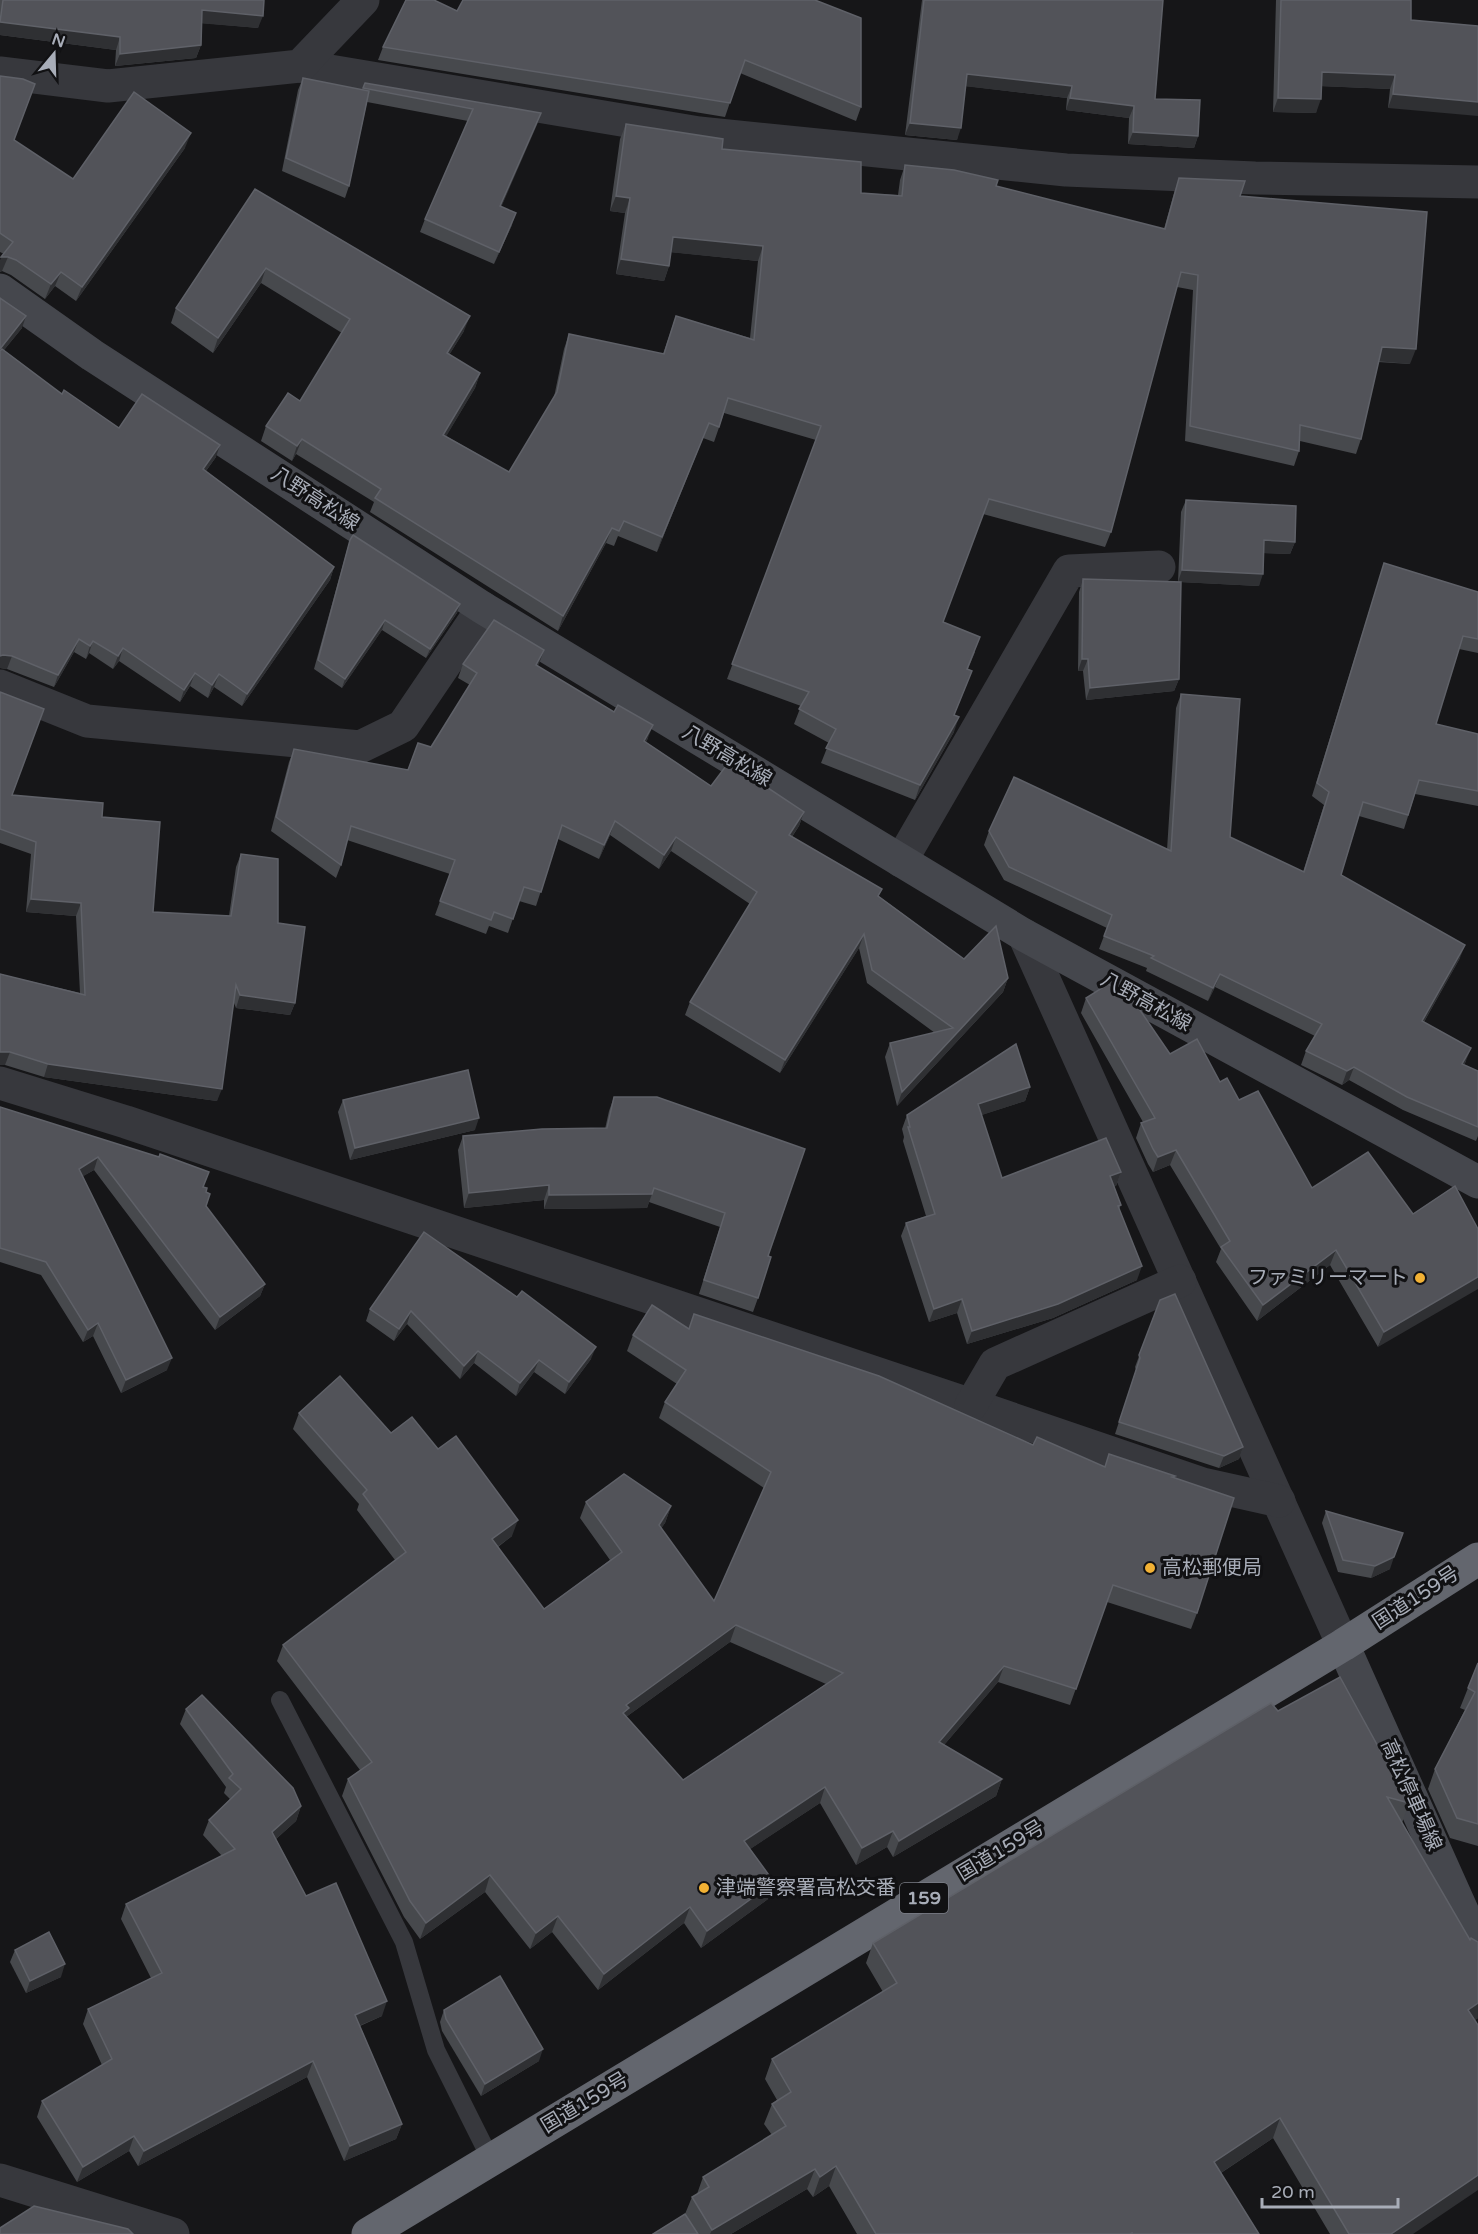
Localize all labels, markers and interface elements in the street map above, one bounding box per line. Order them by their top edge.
north arrow [24,24,84,84]
text: N [49,29,68,52]
street label: 八野高松線 [267,462,363,536]
street label: 八野高松線 [678,720,776,792]
street label: 八野高松線 [1096,967,1196,1037]
place label: ファミリーマート [1248,1266,1408,1290]
marker: ファミリーマート [1413,1271,1427,1285]
place label: 高松郵便局 [1162,1556,1262,1580]
marker: 高松郵便局 [1143,1561,1157,1575]
street label: 国道159号 [1369,1561,1463,1635]
street label: 高松停車場線 [1376,1735,1446,1855]
street label: 国道159号 [953,1816,1049,1886]
place label: 津端警察署高松交番 [716,1876,896,1900]
marker: 津端警察署高松交番 [697,1881,711,1895]
road number: 159 [900,1883,948,1913]
street label: 国道159号 [537,2068,633,2138]
scale bar [1262,2171,1398,2209]
text: 20 m [1271,2181,1315,2203]

